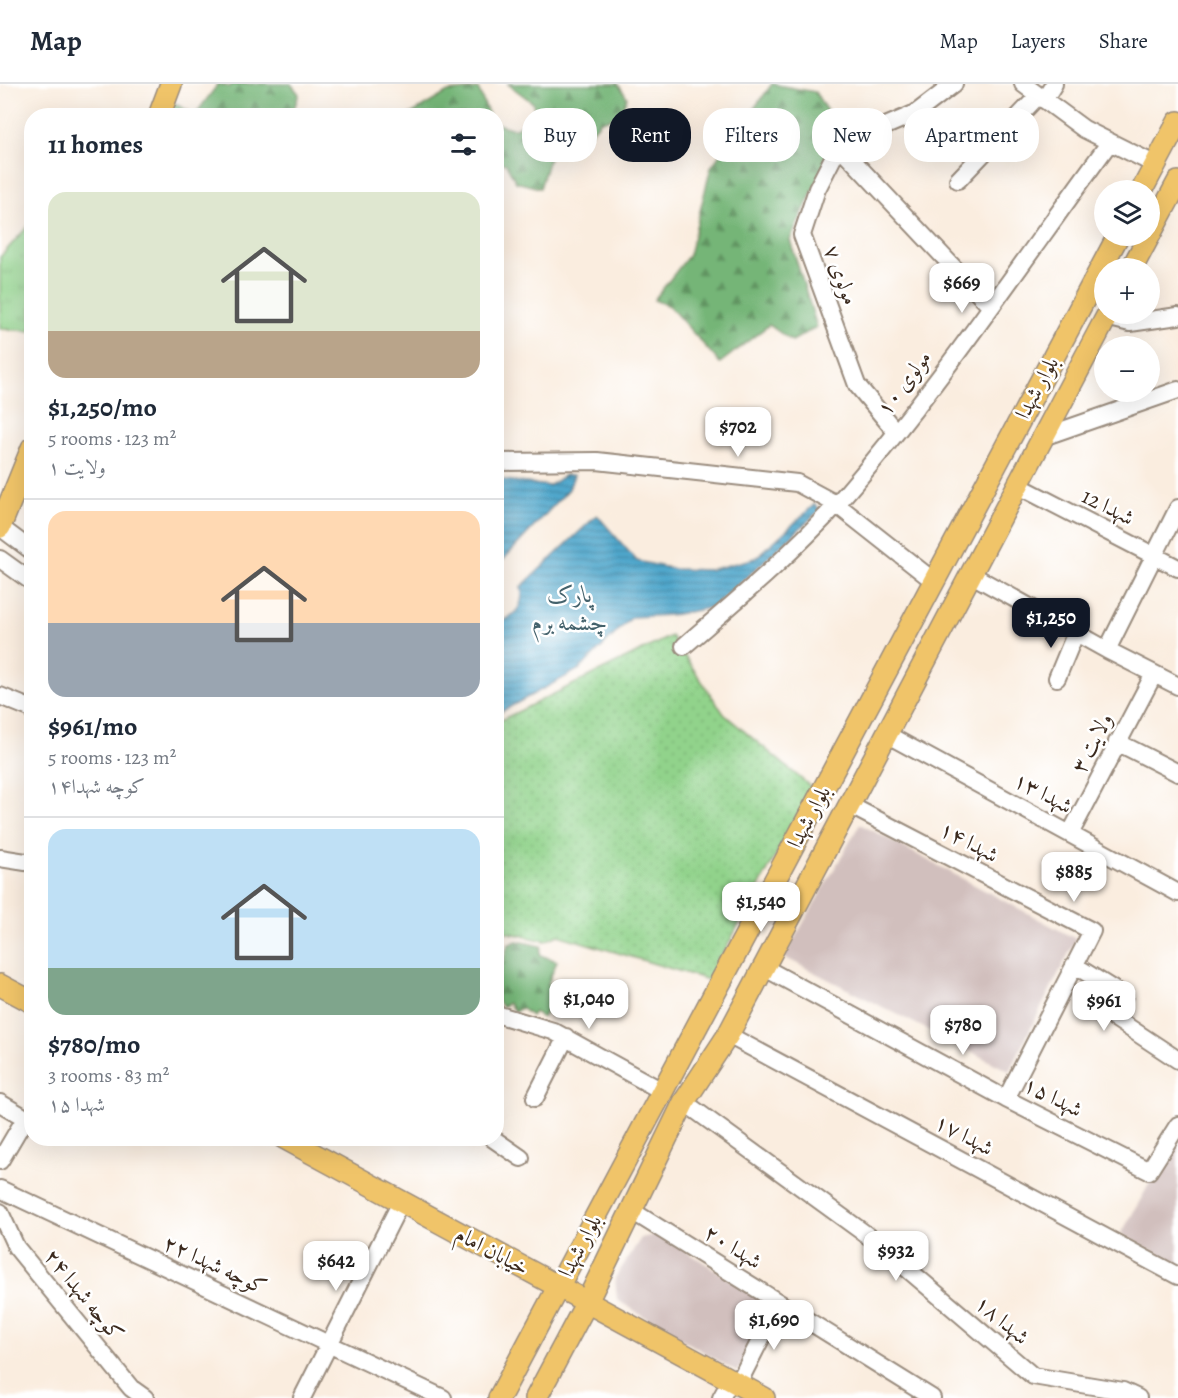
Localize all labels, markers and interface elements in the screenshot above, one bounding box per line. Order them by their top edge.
text: Map [30,22,82,60]
text: Map [939,27,978,55]
text: Layers [1011,27,1066,55]
text: Share [1099,27,1148,55]
chip: Buy [522,108,597,162]
chip: Rent [609,108,691,162]
chip: Filters [703,108,800,162]
chip: New [812,108,892,162]
chip: Apartment [904,108,1039,162]
text: 11 homes [48,127,143,162]
icon: filters [447,128,480,161]
map controls [1094,180,1160,402]
button: layers [1094,180,1160,246]
icon: home [210,231,318,339]
street label: مولوی ۷ [816,241,866,309]
button: + [1094,258,1160,324]
pin: $669 [926,263,998,314]
text: $669 [943,269,981,296]
button: − [1094,336,1160,402]
street label: مولوی ۱۰ [870,344,938,422]
street label: بلوار شهدا [1008,351,1066,425]
text: $1,250/mo [48,390,157,425]
pin: $702 [702,407,774,458]
text: $702 [719,413,757,440]
text: 5 rooms · 123 m² [48,425,176,452]
text: ولایت ۱ [48,454,106,481]
street label: شهدا 12 [1077,481,1139,533]
icon: home [210,550,318,658]
water label: پارک چشمه برم [532,578,608,643]
pin: $1,250 [1002,598,1100,649]
text: $1,250 [1026,604,1076,631]
street label: ولایت ۳ [1064,708,1120,778]
text: $961/mo [48,709,137,744]
text: 5 rooms · 123 m² [48,744,176,771]
street label: شهدا ۱۳ [1008,765,1078,821]
text: کوچه شهدا۱۴ [48,773,145,800]
street label: بلوار شهدا [780,780,838,854]
street label: شهدا ۱۴ [934,814,1004,870]
pin: $885 [1038,852,1110,903]
text: $885 [1055,858,1093,885]
icon: home [210,868,318,976]
pin: $1,540 [712,882,810,933]
text: $1,540 [736,888,786,915]
pin: $1,040 [540,979,638,1030]
pin: $961 [1068,981,1140,1032]
text: $1,040 [563,985,615,1012]
text: $961 [1086,987,1122,1014]
pin: $780 [927,1005,999,1056]
text: $780 [944,1011,982,1038]
text: $780/mo [48,1027,141,1062]
text: 3 rooms · 83 m² [48,1062,169,1089]
street label: شهدا ۱۵ [1018,1069,1088,1125]
text: شهدا ۱۵ [48,1091,105,1118]
street label: شهدا ۱۷ [929,1107,999,1163]
street label: بلوار شهدا [551,1209,609,1283]
street label: شهدا ۲۰ [698,1218,768,1276]
street label: خیابان امام [448,1219,534,1286]
street label: کوچه شهدا ۲۲ [158,1228,272,1302]
pin: $932 [860,1231,932,1282]
text: $932 [878,1237,914,1264]
pin: $642 [300,1241,372,1292]
street label: کوچه شهدا ۲۴ [37,1242,131,1348]
text: $642 [317,1247,355,1274]
street label: شهدا ۱۸ [968,1288,1036,1352]
pin: $1,690 [725,1300,823,1351]
text: $1,690 [749,1306,799,1333]

